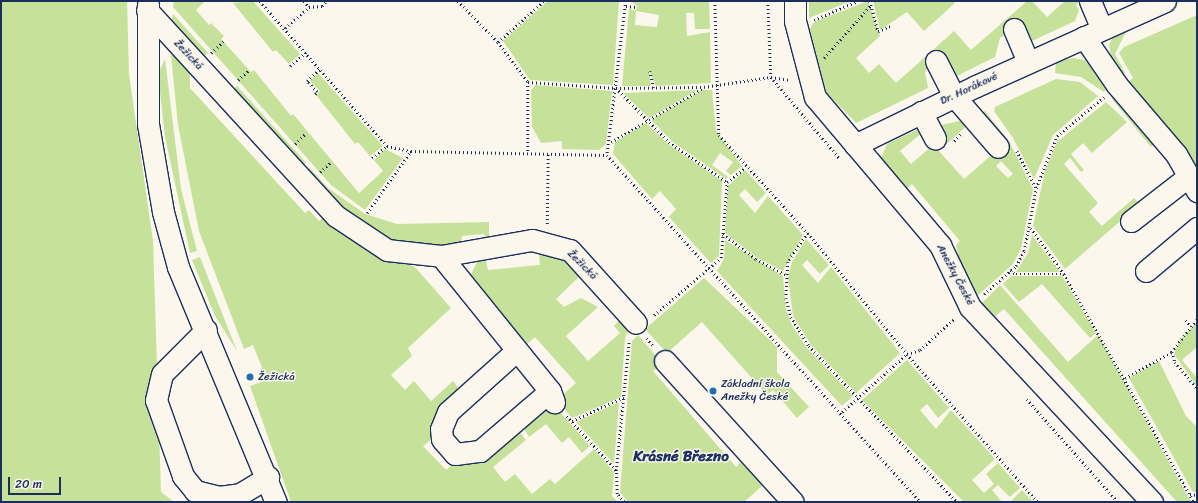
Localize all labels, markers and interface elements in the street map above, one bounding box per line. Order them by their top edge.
street label: Žežická [171,37,205,73]
street label: Dr. Horákové [938,70,1000,108]
street label: Anežky České [933,242,977,308]
street label: Žežická [564,247,600,283]
place label: Žežická [258,370,295,384]
marker: Žežická [245,372,255,382]
place label: Základní škola Anežky České [721,378,790,404]
marker: Základní škola Anežky České [708,386,718,396]
district label: Krásné Březno [633,448,729,466]
scale bar [10,469,63,495]
text: 20 m [15,473,42,495]

